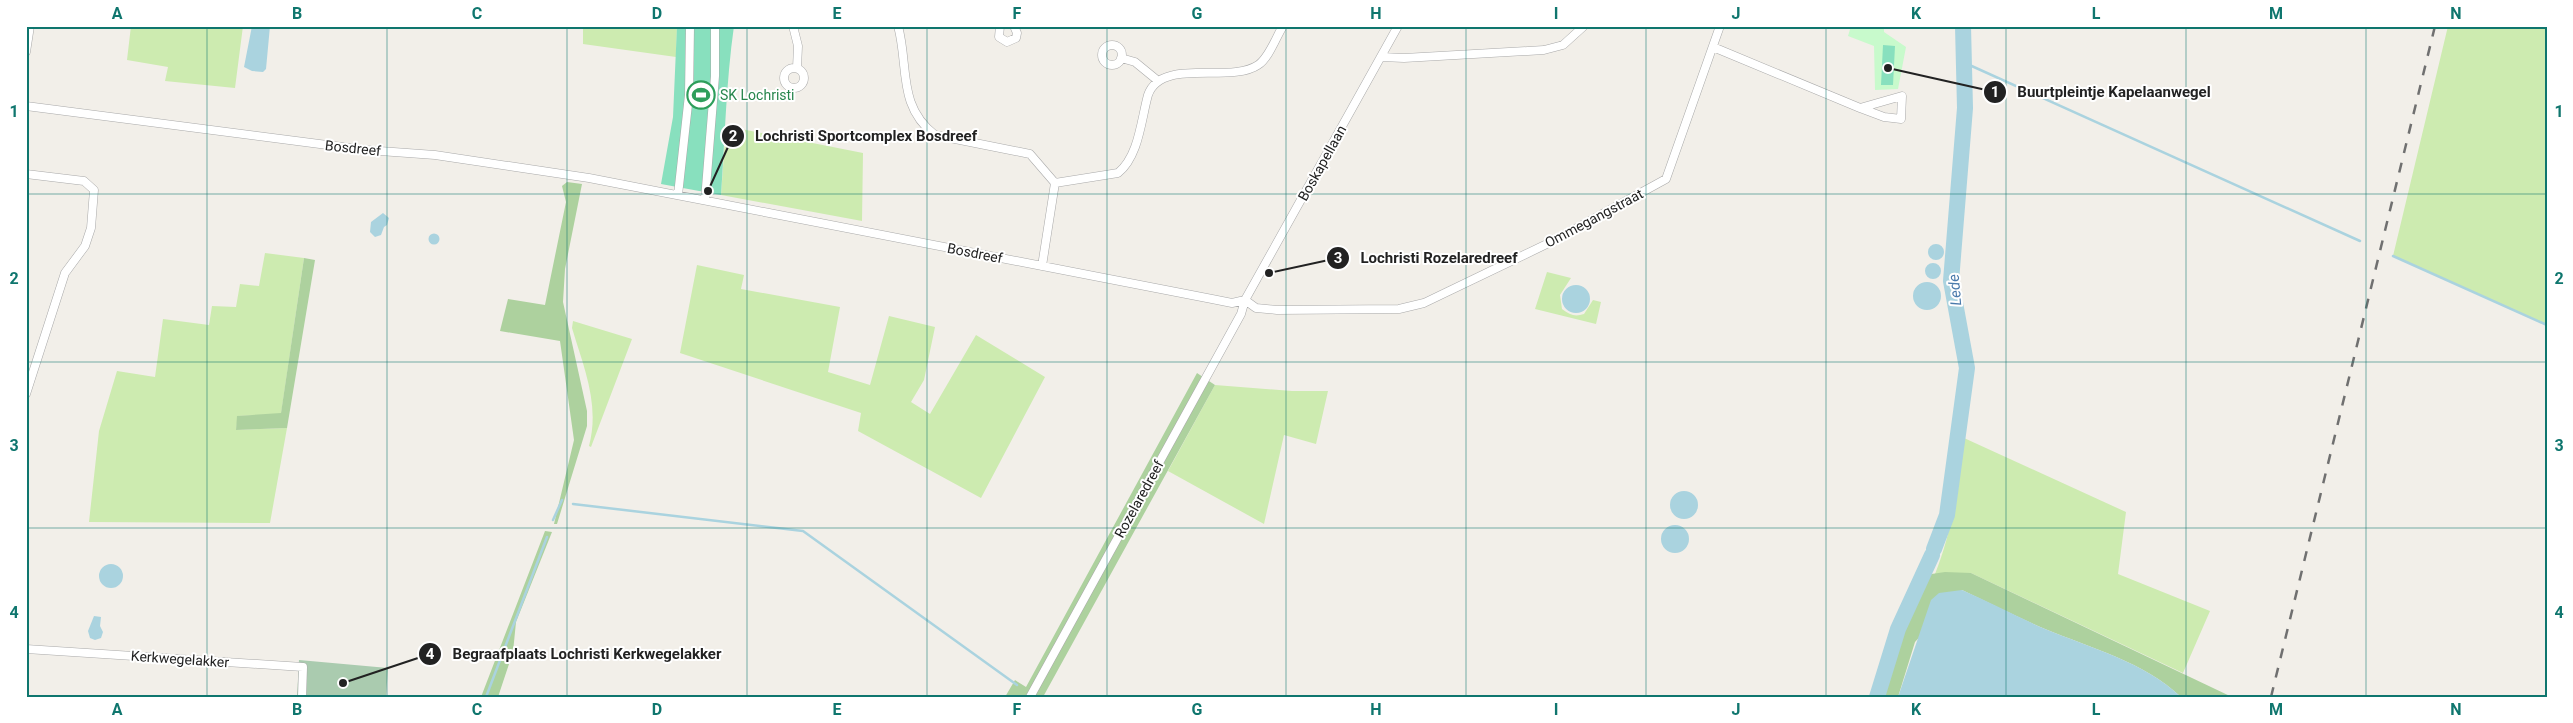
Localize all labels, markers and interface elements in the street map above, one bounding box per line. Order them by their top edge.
text: A [112,4,123,23]
text: B [292,4,302,23]
text: C [472,4,482,23]
text: D [652,4,662,23]
text: E [833,4,842,23]
text: F [1013,4,1022,23]
text: G [1192,4,1203,23]
text: H [1370,4,1382,23]
text: I [1554,4,1558,23]
text: J [1732,4,1740,23]
text: K [1911,4,1922,23]
text: L [2092,4,2101,23]
text: M [2269,4,2283,23]
text: N [2450,4,2462,23]
callout: Buurtpleintje Kapelaanwegel [1982,77,2221,107]
sports icon: SK Lochristi [686,80,716,110]
text: 1 [1991,83,1999,101]
text: Buurtpleintje Kapelaanwegel [2017,83,2211,101]
place label: SK Lochristi [720,87,795,103]
text: 1 [9,102,19,121]
text: 1 [2554,102,2564,121]
callout: Lochristi Sportcomplex Bosdreef [720,121,987,151]
street label: Boskapellaan [1295,123,1349,203]
text: 2 [729,127,738,145]
text: Lochristi Sportcomplex Bosdreef [755,127,978,145]
street label: Bosdreef [324,137,382,159]
street label: Ommegangstraat [1542,185,1646,251]
street label: Bosdreef [946,240,1004,266]
callout: Lochristi Rozelaredreef [1325,243,1527,273]
text: 3 [1334,249,1342,267]
text: Lochristi Rozelaredreef [1360,249,1518,267]
text: 2 [9,269,19,288]
text: 2 [2554,269,2564,288]
water label: Lede [1945,273,1965,306]
text: 3 [9,436,19,455]
text: 3 [2554,436,2564,455]
street label: Rozelaredreef [1111,457,1167,541]
text: 4 [9,603,19,622]
text: 4 [2554,603,2564,622]
callout: Begraafplaats Lochristi Kerkwegelakker [418,639,732,669]
text: 4 [426,645,435,663]
text: Begraafplaats Lochristi Kerkwegelakker [453,645,722,663]
street label: Kerkwegelakker [130,648,230,670]
text: A [112,700,123,719]
text: B [292,700,302,719]
text: C [472,700,482,719]
text: D [652,700,662,719]
text: E [833,700,842,719]
text: F [1013,700,1022,719]
text: G [1192,700,1203,719]
text: H [1370,700,1382,719]
text: I [1554,700,1558,719]
text: J [1732,700,1740,719]
text: K [1911,700,1922,719]
text: L [2092,700,2101,719]
text: M [2269,700,2283,719]
text: N [2450,700,2462,719]

